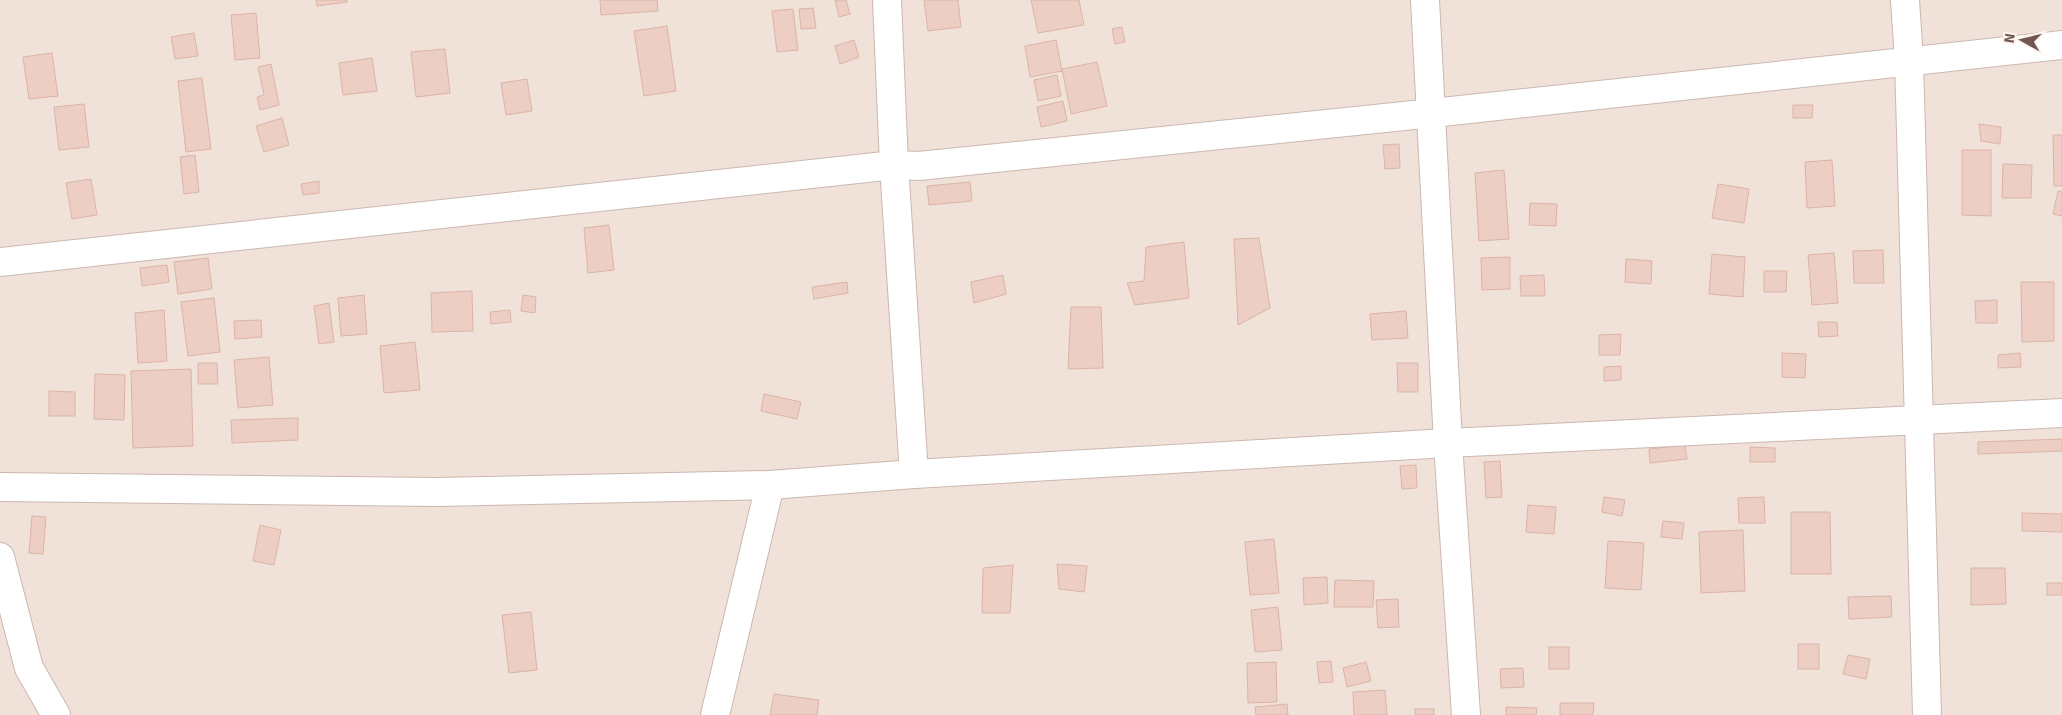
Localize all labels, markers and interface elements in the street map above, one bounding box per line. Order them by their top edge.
north arrow [1997,15,2047,65]
text: N [2001,32,2019,44]

